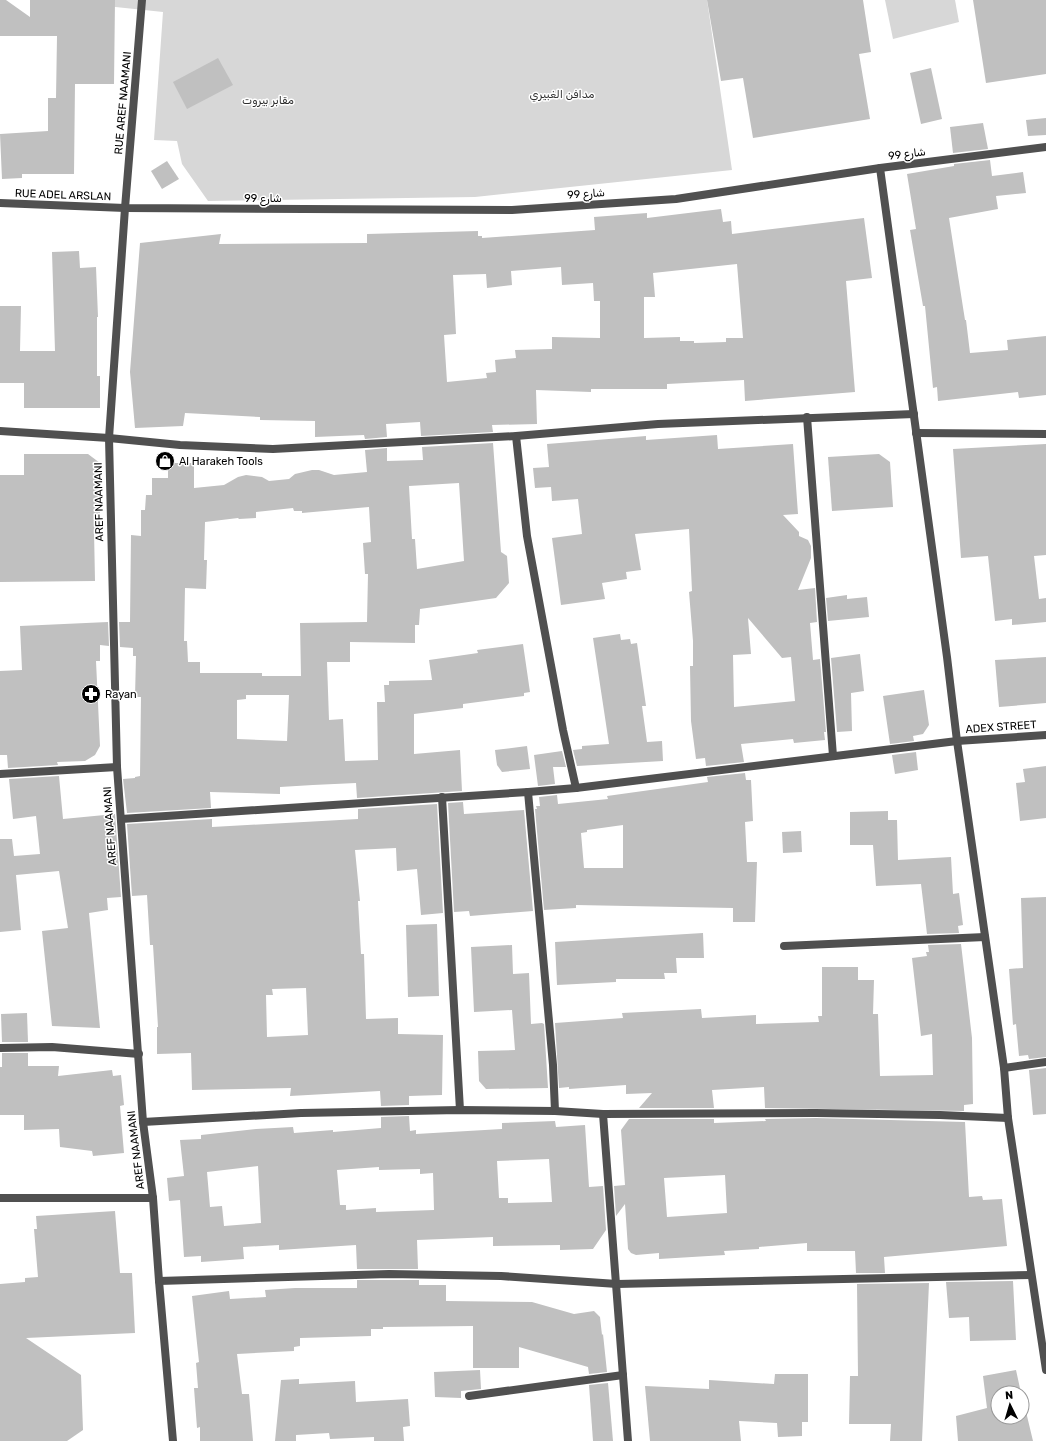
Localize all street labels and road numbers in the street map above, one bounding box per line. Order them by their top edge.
street label: RUE AREF NAAMANI [112,51,134,155]
street label: شارع 99 [888,145,927,165]
street label: شارع 99 [567,186,605,204]
street label: RUE ADEL ARSLAN [15,187,111,203]
street label: شارع 99 [244,192,282,207]
street label: AREF NAAMANI [92,462,106,542]
street label: ADEX STREET [965,718,1038,736]
street label: AREF NAAMANI [101,786,119,866]
street label: AREF NAAMANI [125,1110,147,1190]

